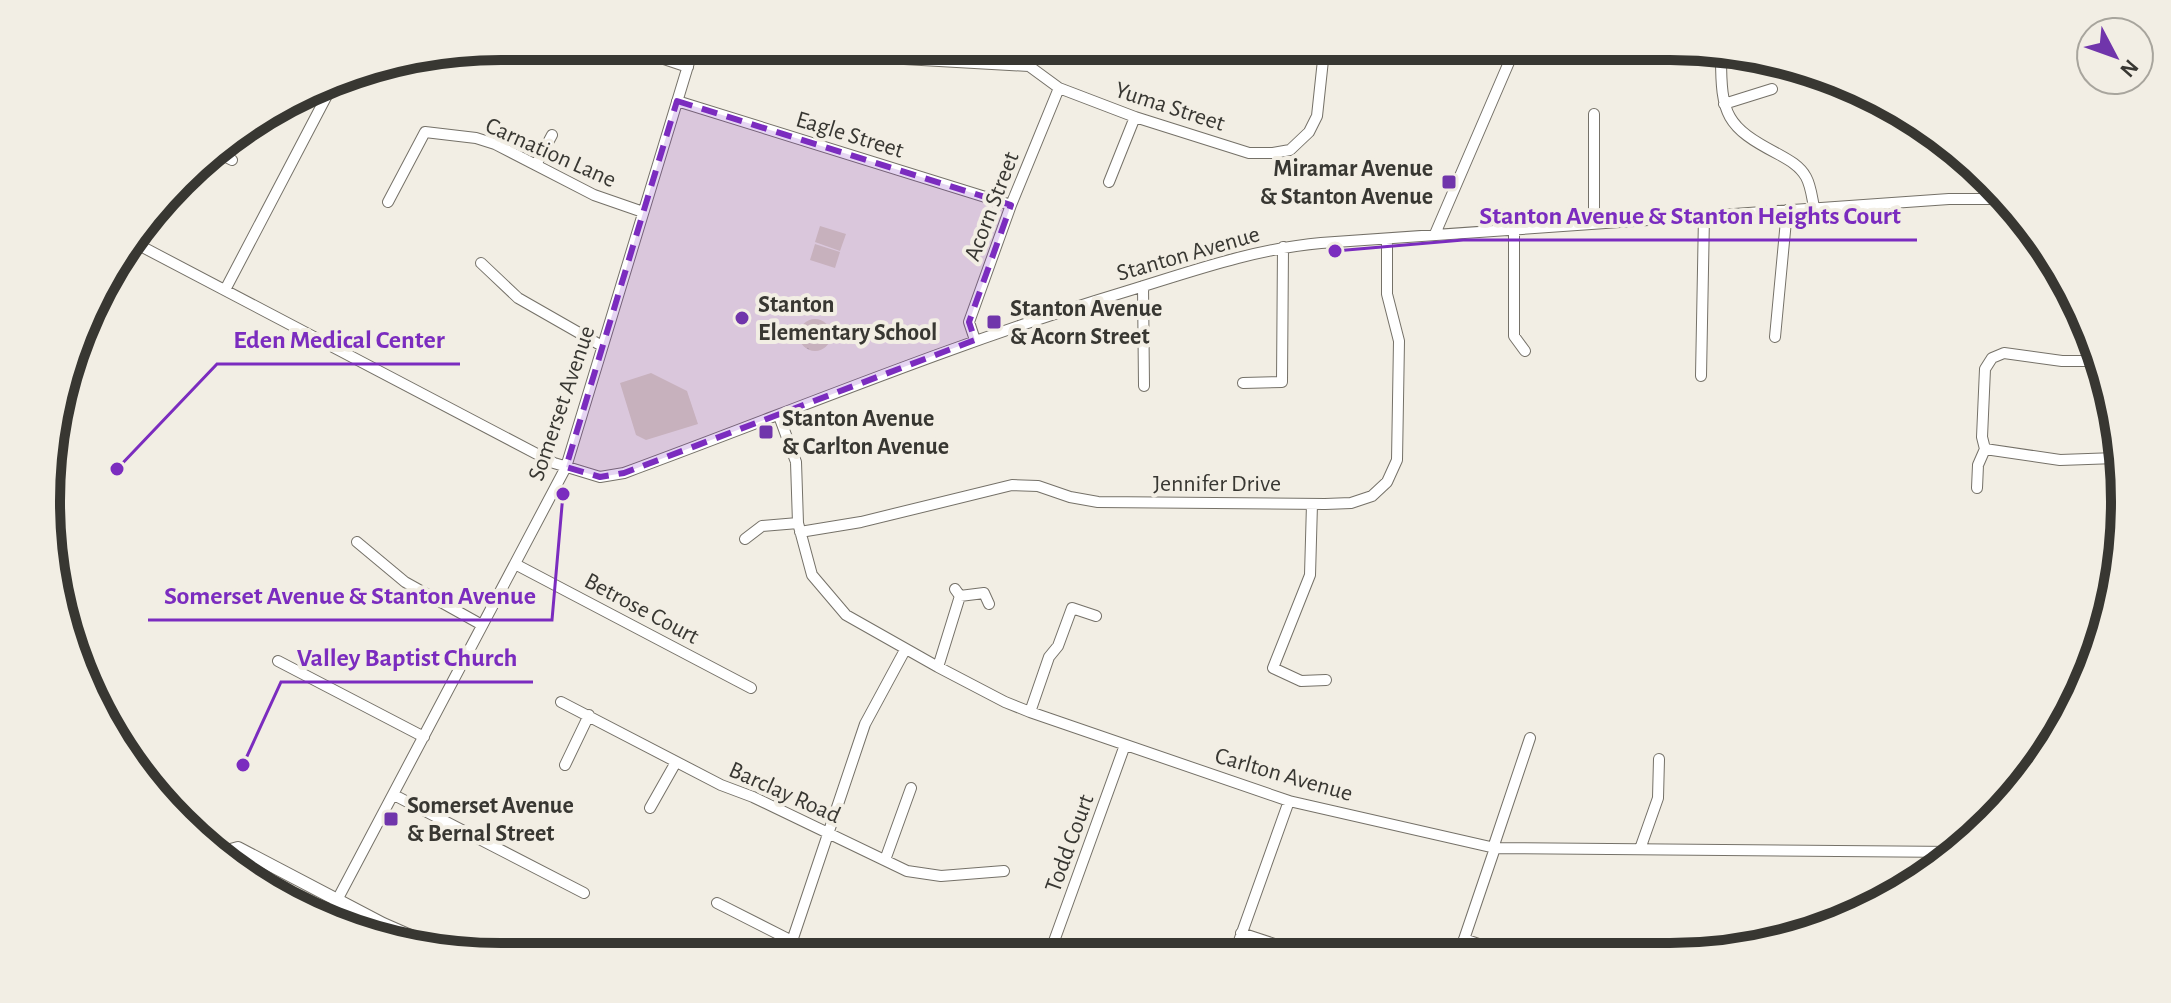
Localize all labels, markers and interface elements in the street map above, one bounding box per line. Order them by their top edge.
north arrow [2075,16,2155,96]
text: N [2116,55,2143,81]
street label: Yuma Street [1112,78,1228,136]
street label: Eagle Street [793,107,907,163]
street label: Carnation Lane [482,113,620,192]
street label: Acorn Street [960,148,1024,264]
place label: Miramar Avenue & Stanton Avenue [1260,157,1433,209]
marker: Miramar Avenue & Stanton Avenue [1440,173,1458,191]
callout: Stanton Avenue & Stanton Heights Court [1463,190,1917,240]
text: Stanton Avenue & Stanton Heights Court [1479,203,1901,229]
street label: Stanton Avenue [1114,222,1262,286]
place label: Stanton Elementary School [758,293,937,345]
place label: Stanton Avenue & Acorn Street [1010,297,1162,349]
marker: Stanton Elementary School [733,309,751,327]
marker: Stanton Avenue & Acorn Street [985,313,1003,331]
callout: Eden Medical Center [217,314,460,364]
street label: Somerset Avenue [524,323,600,484]
text: Eden Medical Center [233,327,445,353]
place label: Stanton Avenue & Carlton Avenue [782,407,949,459]
marker: Stanton Avenue & Carlton Avenue [757,423,775,441]
street label: Jennifer Drive [1153,472,1281,496]
street label: Betrose Court [580,569,703,649]
callout: Somerset Avenue & Stanton Avenue [148,570,552,620]
text: Somerset Avenue & Stanton Avenue [164,583,536,609]
callout: Valley Baptist Church [281,632,533,682]
text: Valley Baptist Church [297,645,517,671]
street label: Carlton Avenue [1212,744,1355,806]
street label: Barclay Road [725,758,844,828]
street label: Todd Court [1041,791,1099,895]
place label: Somerset Avenue & Bernal Street [407,794,574,846]
marker: Somerset Avenue & Bernal Street [382,810,400,828]

